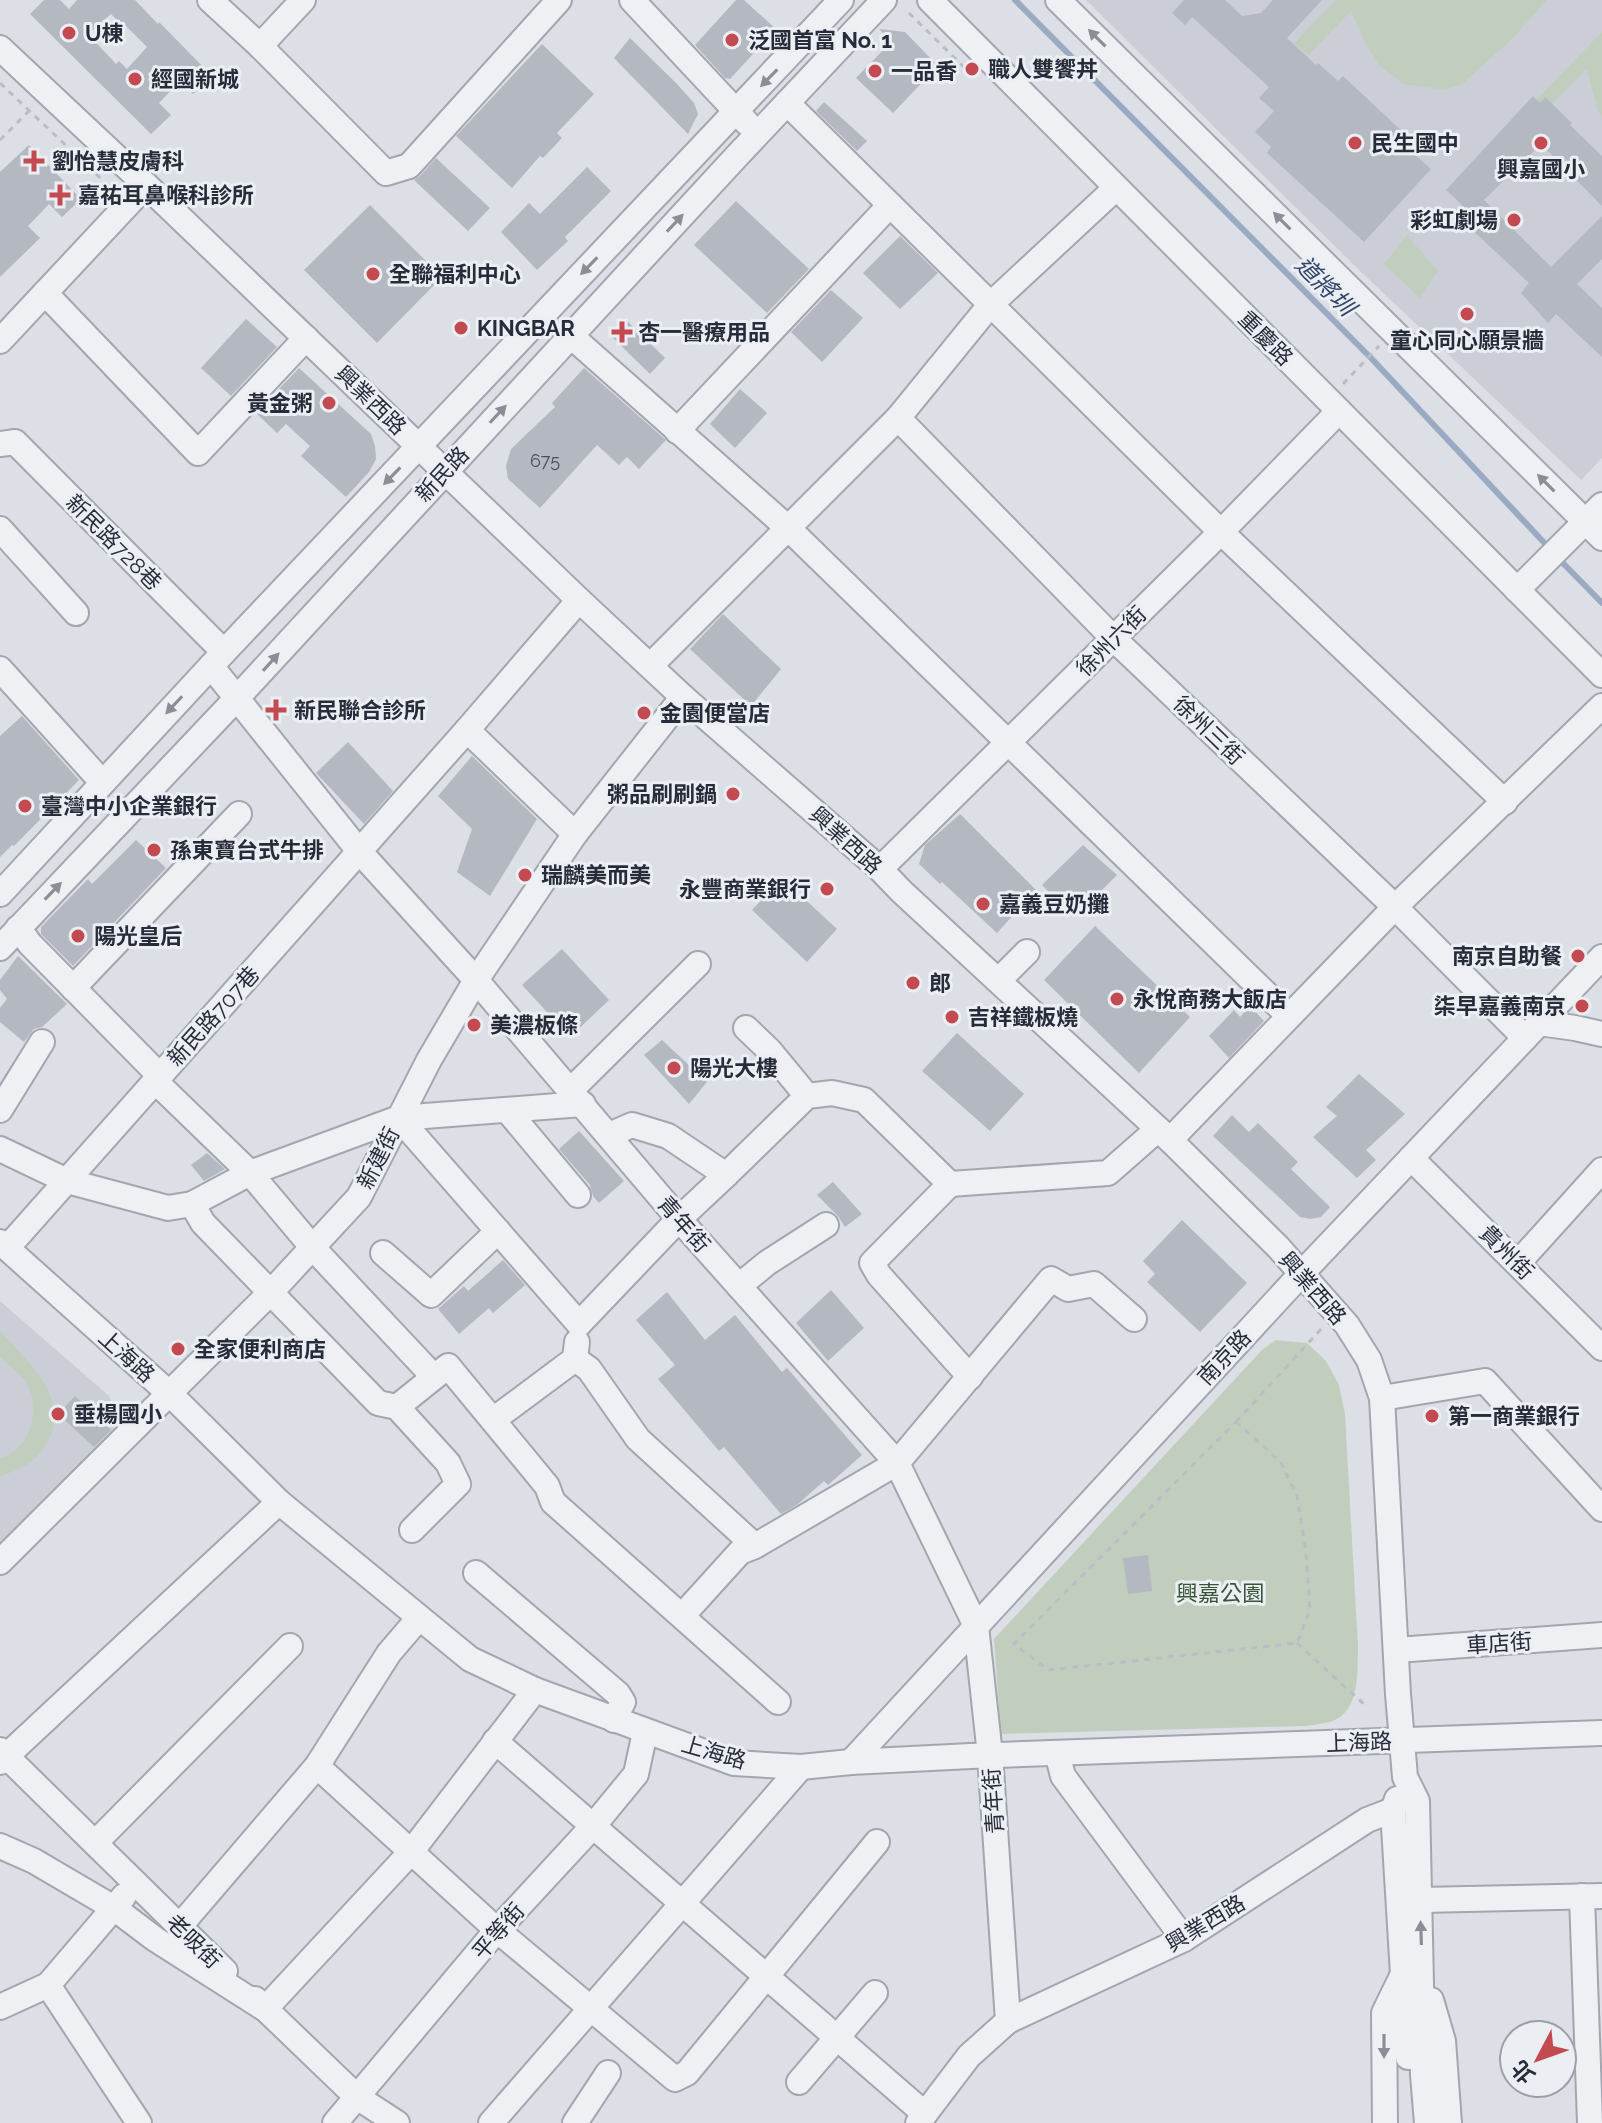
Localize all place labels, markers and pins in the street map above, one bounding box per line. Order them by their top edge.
place label: U棟 [85,20,124,46]
marker: U棟 [60,24,78,42]
place label: 泛國首富 No. 1 [748,27,892,53]
marker: 泛國首富 No. 1 [723,31,741,49]
place label: 職人雙饗丼 [988,56,1098,82]
place label: 一品香 [891,58,957,84]
marker: 職人雙饗丼 [963,60,981,78]
marker: 一品香 [866,62,884,80]
place label: 經國新城 [151,66,239,92]
marker: 經國新城 [126,70,144,88]
place label: 民生國中 [1371,130,1459,156]
marker: 民生國中 [1346,134,1364,152]
marker: 興嘉國小 [1532,134,1550,152]
place label: 劉怡慧皮膚科 [52,148,184,174]
marker: 劉怡慧皮膚科 [23,150,45,172]
place label: 興嘉國小 [1497,156,1585,182]
place label: 嘉祐耳鼻喉科診所 [78,182,254,208]
marker: 嘉祐耳鼻喉科診所 [49,184,71,206]
place label: 彩虹劇場 [1410,207,1498,233]
marker: 彩虹劇場 [1505,211,1523,229]
place label: 全聯福利中心 [389,261,521,287]
marker: 全聯福利中心 [364,265,382,283]
marker: 童心同心願景牆 [1458,305,1476,323]
place label: KINGBAR [477,315,575,341]
marker: KINGBAR [452,319,470,337]
place label: 杏一醫療用品 [638,319,770,345]
marker: 杏一醫療用品 [613,323,631,341]
place label: 童心同心願景牆 [1390,327,1544,353]
place label: 黃金粥 [247,390,313,416]
marker: 黃金粥 [320,394,338,412]
place label: 新民聯合診所 [294,697,426,723]
marker: 新民聯合診所 [265,699,287,721]
place label: 金園便當店 [660,700,770,726]
marker: 金園便當店 [635,704,653,722]
place label: 粥品刷刷鍋 [607,781,717,807]
marker: 粥品刷刷鍋 [724,785,742,803]
place label: 臺灣中小企業銀行 [41,793,217,819]
marker: 臺灣中小企業銀行 [16,797,34,815]
place label: 孫東寶台式牛排 [170,837,324,863]
marker: 孫東寶台式牛排 [145,841,163,859]
place label: 瑞麟美而美 [541,862,651,888]
marker: 瑞麟美而美 [516,866,534,884]
place label: 永豐商業銀行 [679,876,811,902]
marker: 永豐商業銀行 [818,880,836,898]
place label: 嘉義豆奶攤 [999,891,1109,917]
marker: 嘉義豆奶攤 [974,895,992,913]
place label: 陽光皇后 [94,923,182,949]
marker: 陽光皇后 [69,927,87,945]
place label: 南京自助餐 [1452,943,1562,969]
marker: 南京自助餐 [1569,947,1587,965]
place label: 郎 [929,970,951,996]
marker: 郎 [904,974,922,992]
place label: 永悅商務大飯店 [1133,986,1287,1012]
marker: 永悅商務大飯店 [1108,990,1126,1008]
place label: 柒早嘉義南京 [1434,993,1566,1019]
marker: 柒早嘉義南京 [1573,997,1591,1015]
place label: 吉祥鐵板燒 [968,1004,1078,1030]
marker: 吉祥鐵板燒 [943,1008,961,1026]
place label: 美濃板條 [490,1012,578,1038]
marker: 美濃板條 [465,1016,483,1034]
place label: 陽光大樓 [690,1055,778,1081]
marker: 陽光大樓 [665,1059,683,1077]
place label: 全家便利商店 [194,1336,326,1362]
marker: 全家便利商店 [169,1340,187,1358]
place label: 垂楊國小 [74,1401,162,1427]
place label: 第一商業銀行 [1448,1403,1580,1429]
marker: 垂楊國小 [49,1405,67,1423]
marker: 第一商業銀行 [1423,1407,1441,1425]

